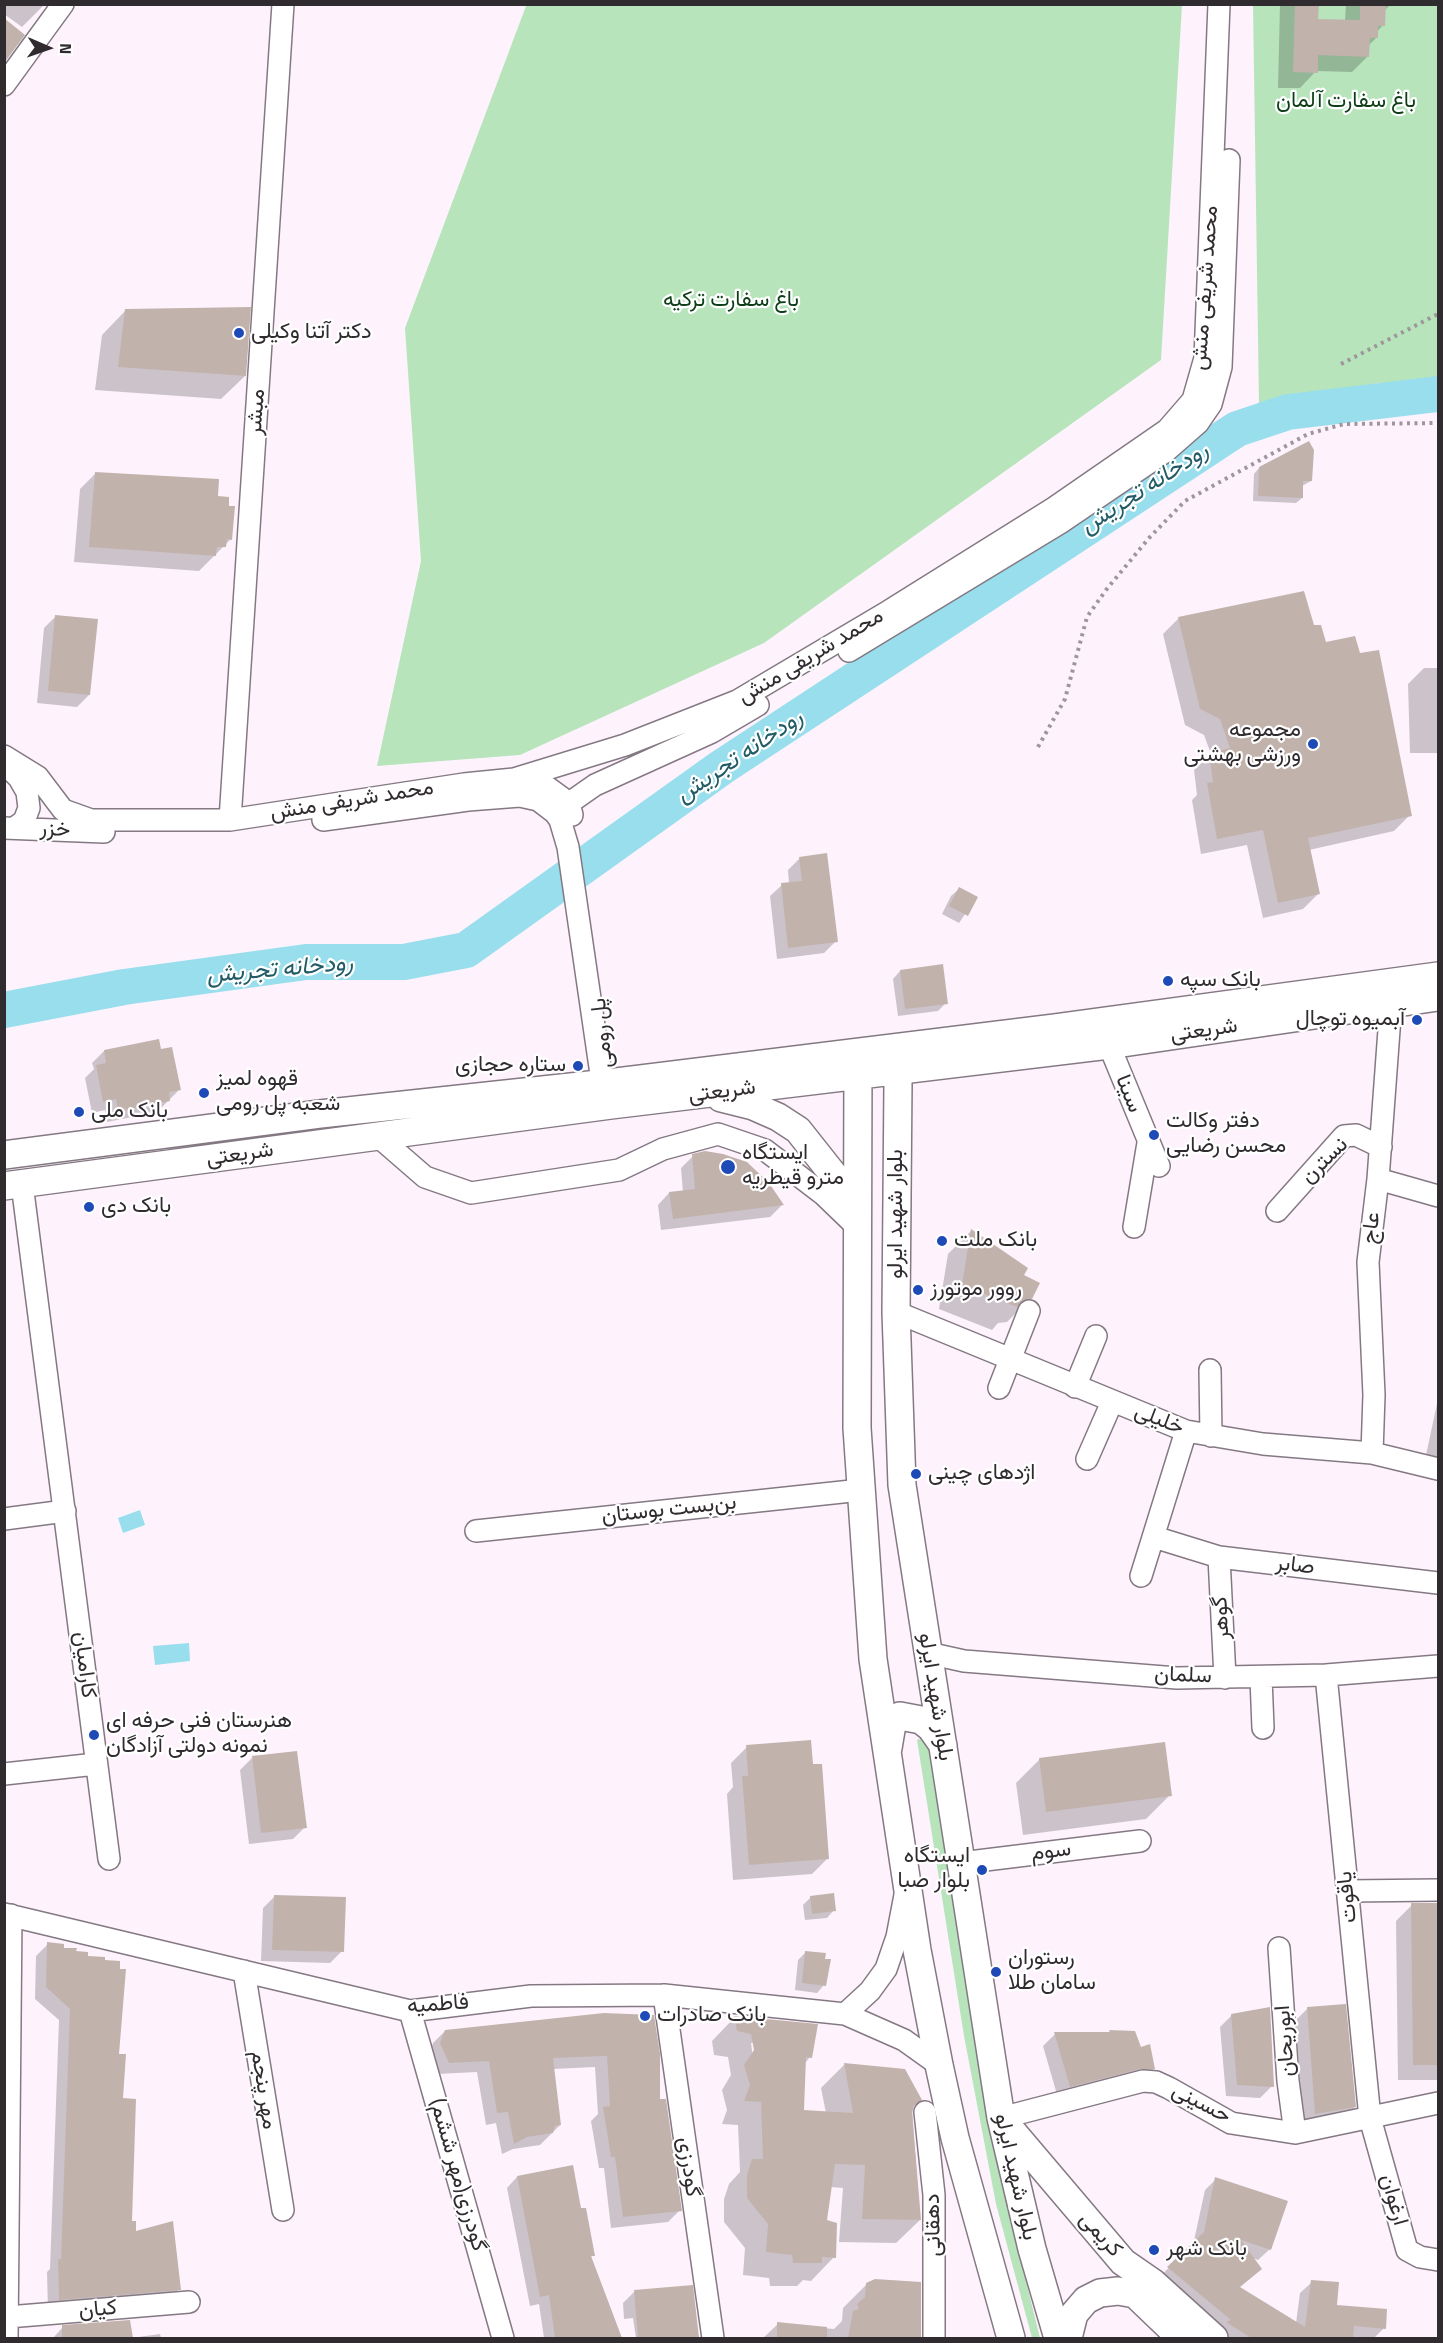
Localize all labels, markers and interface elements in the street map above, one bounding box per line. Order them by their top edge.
north arrow [18,18,78,78]
text: N [54,43,78,55]
park label: باغ سفارت آلمان [1276,89,1416,115]
street label: محمد شریفی منش [1187,205,1225,371]
park label: باغ سفارت ترکیه [663,288,799,314]
place label: دکتر آتنا وکیلی [251,320,371,346]
marker: دکتر آتنا وکیلی [232,326,246,340]
street label: مبشر [242,388,272,436]
water label: رودخانه تجریش [1075,437,1215,541]
street label: محمد شریفی منش [733,603,889,711]
water label: رودخانه تجریش [671,704,809,810]
place label: مجموعه ورزشی بهشتی [1184,718,1301,770]
marker: مجموعه ورزشی بهشتی [1306,737,1320,751]
street label: محمد شریفی منش [268,775,436,827]
street label: خزر [39,816,71,844]
water label: رودخانه تجریش [205,949,355,991]
place label: بانک سپه [1180,968,1261,994]
marker: بانک سپه [1161,974,1175,988]
street label: پل رومی [586,997,620,1069]
place label: آبمیوه توچال [1296,1007,1405,1033]
street label: شریعتی [1169,1013,1239,1049]
marker: آبمیوه توچال [1410,1013,1424,1027]
place label: ستاره حجازی [455,1053,566,1079]
marker: ستاره حجازی [571,1059,585,1073]
place label: قهوه لمیز شعبه پل رومی [216,1067,340,1118]
street label: سینا [1109,1071,1147,1117]
street label: شریعتی [687,1075,757,1109]
marker: قهوه لمیز شعبه پل رومی [197,1086,211,1100]
place label: بانک ملی [91,1099,168,1125]
marker: بانک ملی [72,1105,86,1119]
place label: دفتر وکالت محسن رضایی [1166,1109,1286,1160]
marker: دفتر وکالت محسن رضایی [1147,1128,1161,1142]
street label: نسترن [1296,1132,1354,1190]
street label: شریعتی [205,1137,275,1173]
place label: ایستگاه مترو قیطریه [742,1141,844,1192]
street label: بلوار شهید ایرلو [884,1149,910,1279]
marker: ایستگاه مترو قیطریه [719,1158,737,1176]
place label: بانک دی [101,1194,171,1220]
marker: بانک دی [82,1200,96,1214]
street label: عاج [1357,1211,1387,1245]
place label: بانک ملت [954,1228,1037,1254]
marker: بانک ملت [935,1234,949,1248]
place label: روور موتورز [930,1277,1022,1303]
marker: روور موتورز [911,1283,925,1297]
street label: خلیلی [1130,1399,1188,1441]
place label: اژدهای چینی [928,1461,1035,1487]
marker: اژدهای چینی [909,1467,923,1481]
street label: بن‌بست بوستان [600,1490,738,1530]
street label: صابر [1274,1551,1316,1581]
street label: گوهر [1208,1596,1236,1640]
street label: کارامیان [67,1630,101,1700]
street label: بلوار شهید ایرلو [912,1631,958,1763]
street label: سلمان [1154,1662,1212,1690]
place label: هنرستان فنی حرفه ای نمونه دولتی آزادگان [106,1709,292,1760]
marker: هنرستان فنی حرفه ای نمونه دولتی آزادگان [87,1728,101,1742]
street label: سوم [1029,1836,1073,1868]
place label: ایستگاه بلوار صبا [897,1844,970,1896]
marker: ایستگاه بلوار صبا [975,1863,989,1877]
street label: یاقوت [1332,1870,1364,1924]
place label: رستوران سامان طلا [1008,1946,1096,1998]
marker: رستوران سامان طلا [989,1965,1003,1979]
street label: فاطمیه [406,1990,470,2020]
place label: بانک صادرات [657,2003,766,2029]
street label: ابوریحان [1270,2004,1302,2078]
marker: بانک صادرات [638,2009,652,2023]
street label: مهر پنجم [244,2049,282,2131]
street label: حسینی [1167,2078,1235,2130]
street label: گودرزی(مهر ششم) [423,2096,491,2254]
street label: بلوار شهید ایرلو [988,2111,1042,2243]
street label: گودرزی [671,2135,705,2199]
street label: ارغوان [1373,2171,1413,2229]
street label: دهقانی [920,2193,948,2257]
street label: کریمی [1073,2207,1127,2263]
place label: بانک شهر [1166,2237,1247,2263]
marker: بانک شهر [1147,2243,1161,2257]
street label: کیان [78,2295,118,2325]

